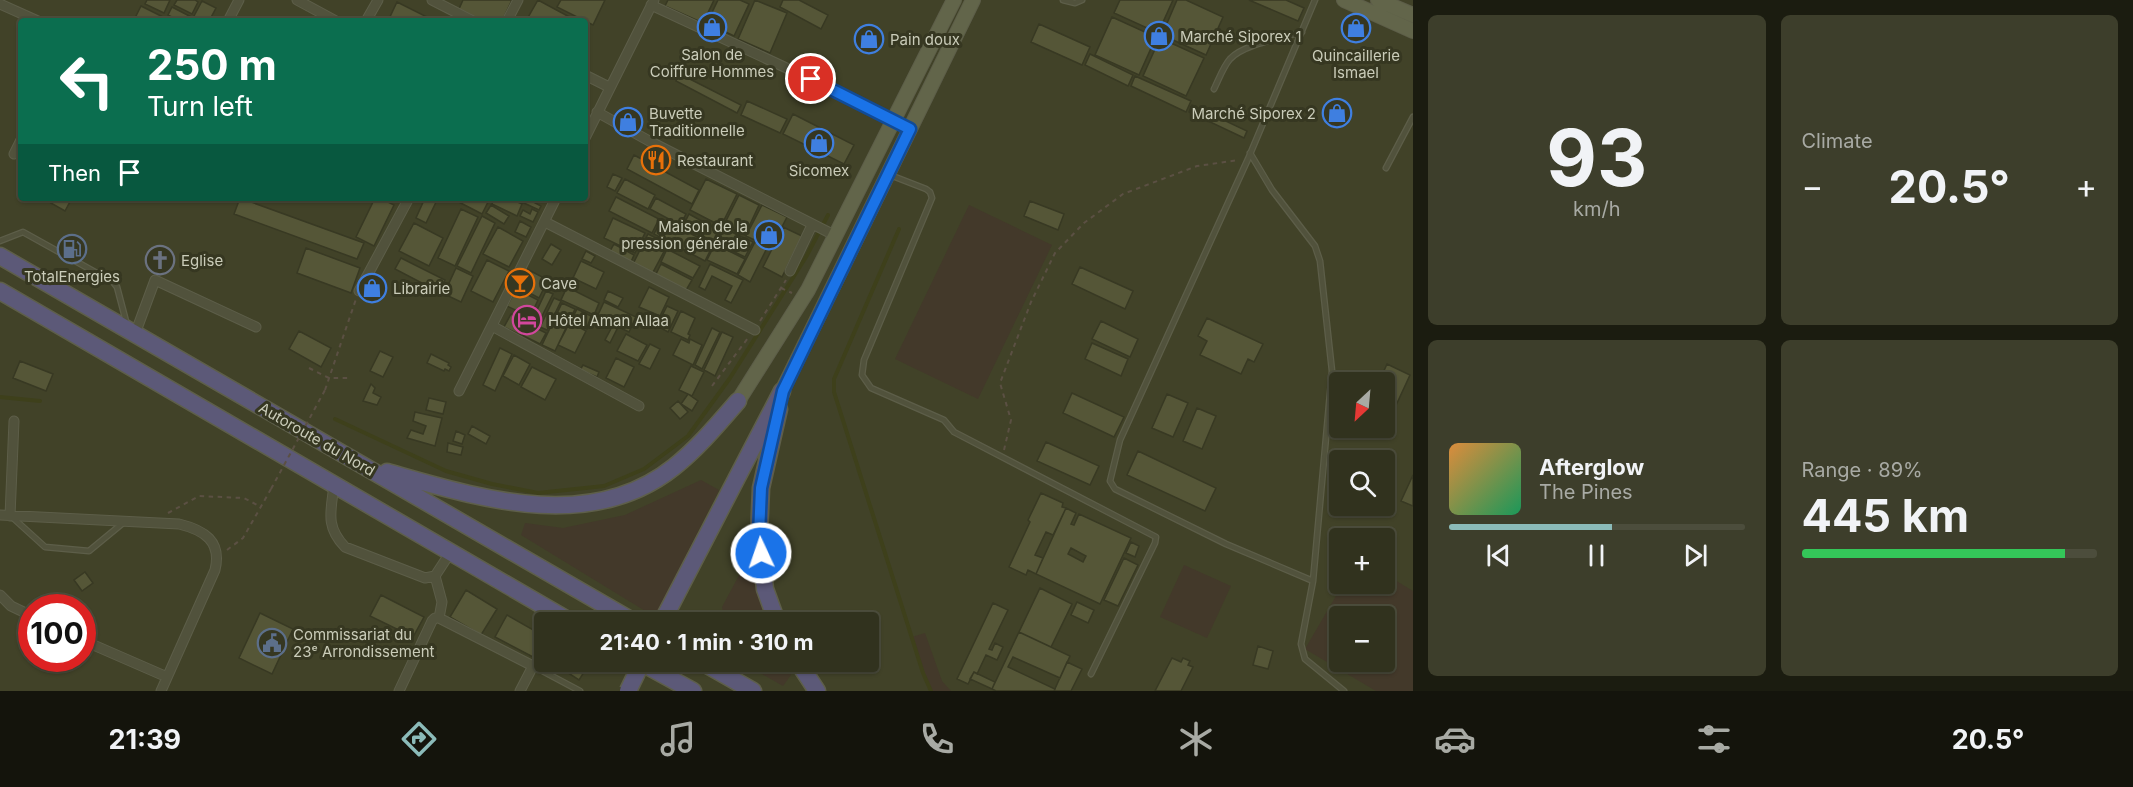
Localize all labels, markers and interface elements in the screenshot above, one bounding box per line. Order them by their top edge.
shop icon: Salon de Coiffure Hommes [696,11,728,43]
shop icon: Quincaillerie Ismael [1340,12,1372,44]
shop icon: Marché Siporex 1 [1143,20,1175,52]
shop icon: Pain doux [853,23,885,55]
place label: Marché Siporex 1 [1180,27,1302,46]
place label: Pain doux [890,30,960,49]
text: 250 m [147,39,277,90]
icon: left [48,42,126,120]
place label: Salon de Coiffure Hommes [650,45,774,81]
place label: Quincaillerie Ismael [1312,46,1400,82]
pin [785,53,836,104]
icon: arrive [794,62,827,95]
text: Turn left [147,90,253,123]
shop icon: Marché Siporex 2 [1321,97,1353,129]
place label: Buvette Traditionnelle [649,104,745,140]
place label: Marché Siporex 2 [1191,104,1316,123]
shop icon: Buvette Traditionnelle [612,106,644,138]
text: 93 [1546,110,1647,205]
shop icon: Sicomex [803,127,835,159]
text: Climate [1802,129,1873,153]
restaurant icon: Restaurant [640,144,672,176]
place label: Restaurant [677,151,753,170]
icon: arrive [113,156,146,189]
text: 20.5° [1889,159,2010,214]
text: Then [48,160,101,186]
place label: Sicomex [789,161,849,180]
text: − [1802,166,1823,206]
text: + [2075,166,2097,206]
text: km/h [1573,197,1621,221]
place label: Maison de la pression générale [621,217,748,253]
shop icon: Maison de la pression générale [753,219,785,251]
fuel station icon: TotalEnergies [56,233,88,265]
church icon: Eglise [144,244,176,276]
place label: Eglise [181,251,223,270]
place label: TotalEnergies [24,267,120,286]
bar icon: Cave [504,267,536,299]
shop icon: Librairie [356,272,388,304]
place label: Cave [541,274,577,293]
place label: Librairie [393,279,450,298]
hotel icon: Hôtel Aman Allaa [511,304,543,336]
place label: Hôtel Aman Allaa [548,311,669,330]
north arrow [1329,372,1395,438]
map controls [1329,372,1395,672]
street label: Autoroute du Nord [255,398,379,480]
button: search [1329,450,1395,516]
text: Afterglow [1539,454,1644,480]
text: Range · 89% [1802,458,1923,482]
text: The Pines [1539,480,1633,504]
text: 445 km [1802,488,1969,543]
position arrow [729,521,793,585]
button: + [1329,528,1395,594]
icon: previous [1482,539,1515,572]
icon: pause [1580,539,1613,572]
icon: next [1679,539,1712,572]
speed limit sign: 100 [18,594,96,672]
button: − [1329,606,1395,672]
place label: Commissariat du 23ᵉ Arrondissement [293,625,435,661]
public building icon: Commissariat du 23ᵉ Arrondissement [256,627,288,659]
text: 21:40 · 1 min · 310 m [599,629,814,655]
icon: directions [398,718,440,760]
icon: music [657,718,699,760]
icon: phone [916,718,958,760]
icon: climate [1175,718,1217,760]
icon: car [1434,718,1476,760]
icon: filters [1693,718,1735,760]
text: 21:39 [108,723,181,756]
text: 20.5° [1952,723,2024,756]

